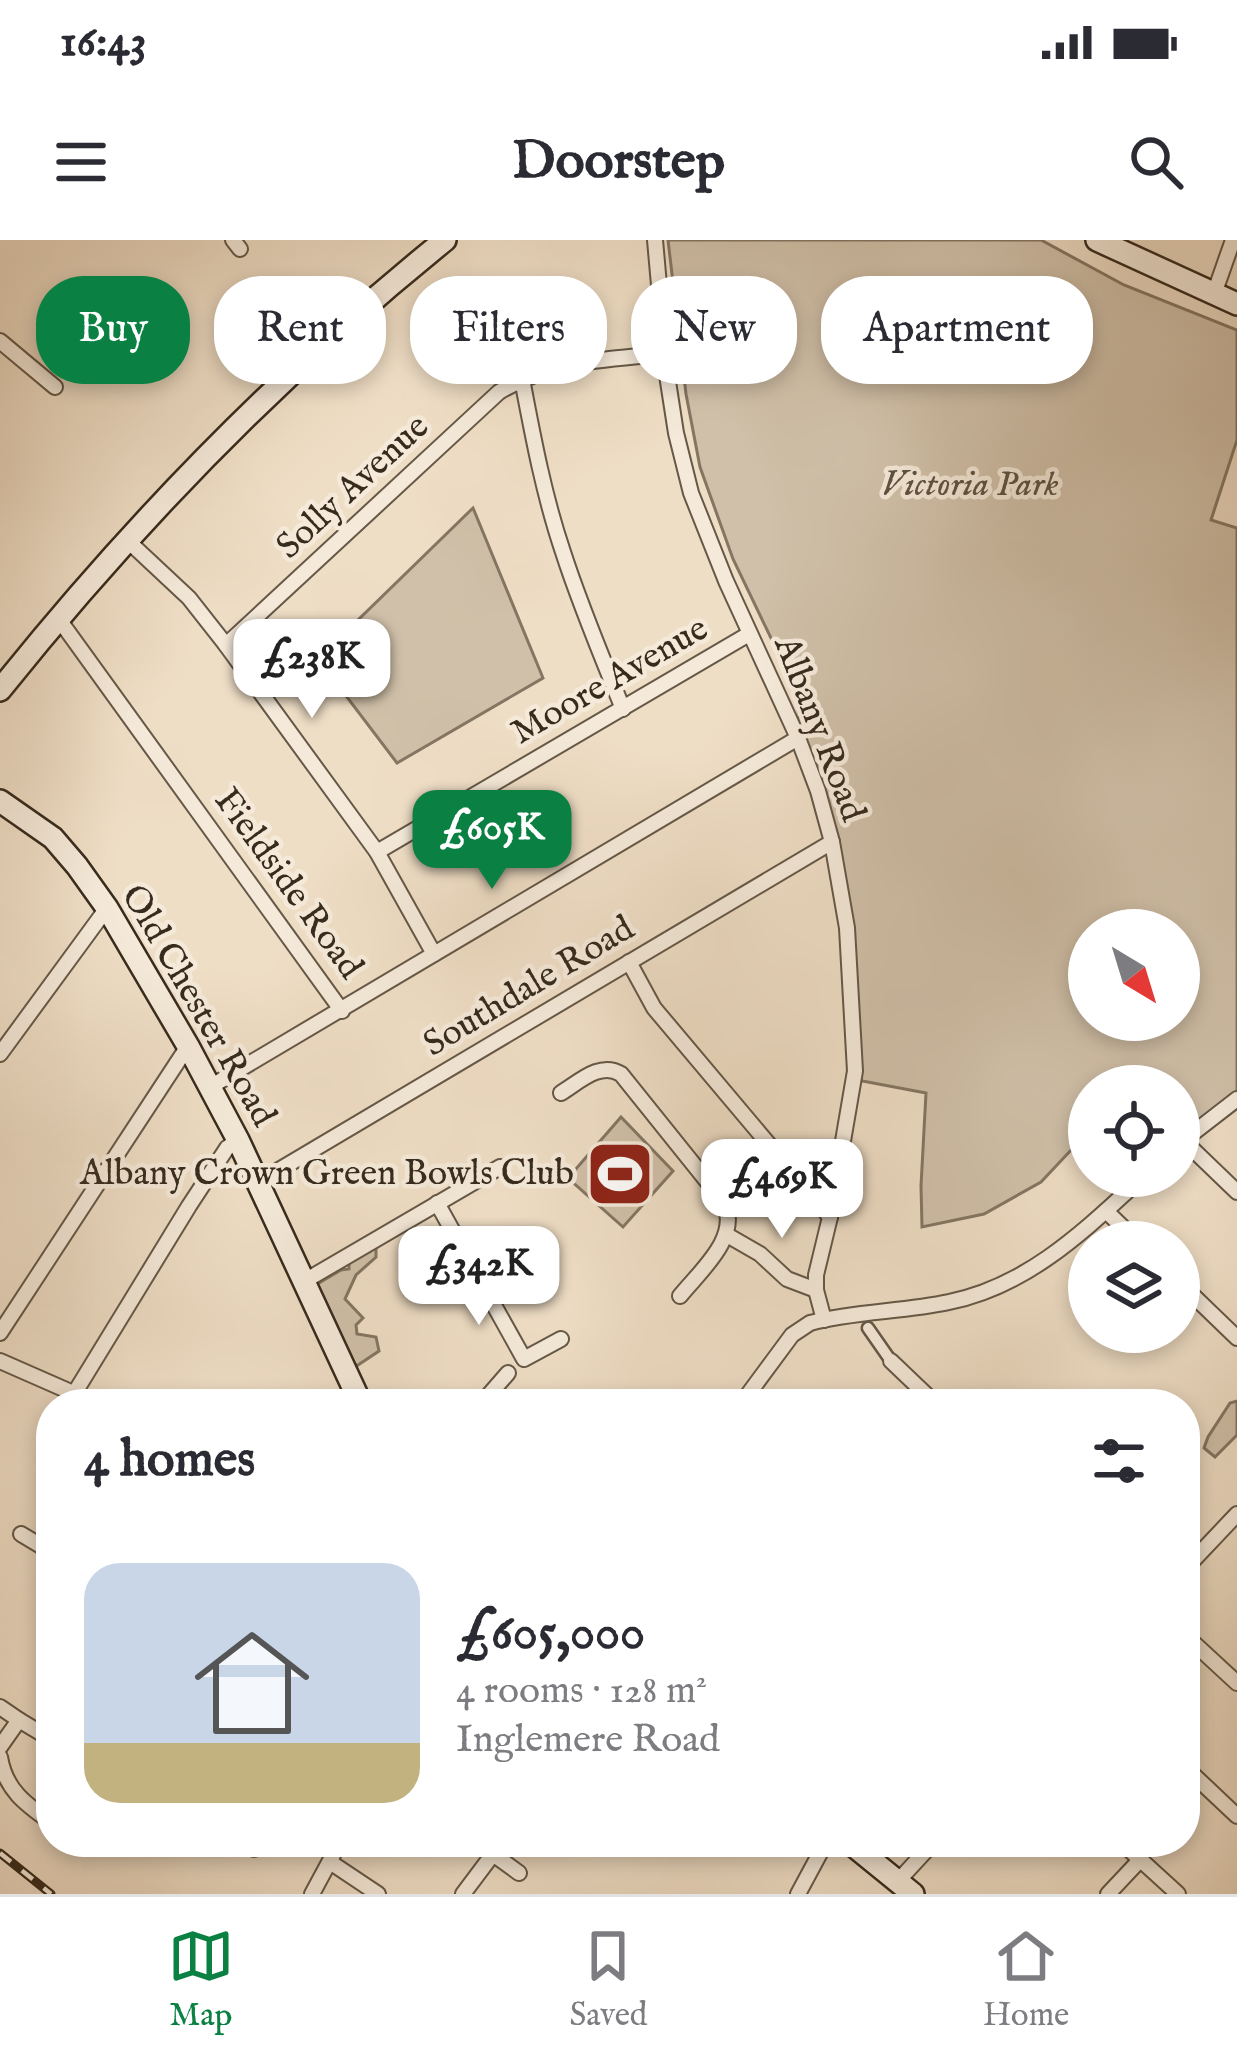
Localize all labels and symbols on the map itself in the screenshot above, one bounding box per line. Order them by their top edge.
street label: Solly Avenue [267,405,439,569]
park label: Victoria Park [881,462,1059,508]
street label: Moore Avenue [503,606,717,756]
pin: £238K [228,619,396,721]
street label: Albany Road [762,629,876,829]
street label: Fieldside Road [203,780,373,989]
pin: £605K [408,790,576,892]
street label: Old Chester Road [110,877,286,1136]
street label: Southdale Road [415,906,644,1068]
north arrow [1068,909,1200,1041]
sports icon: Albany Crown Green Bowls Club [585,1139,655,1209]
pin: £469K [698,1139,866,1241]
place label: Albany Crown Green Bowls Club [79,1151,574,1197]
pin: £342K [395,1226,563,1328]

